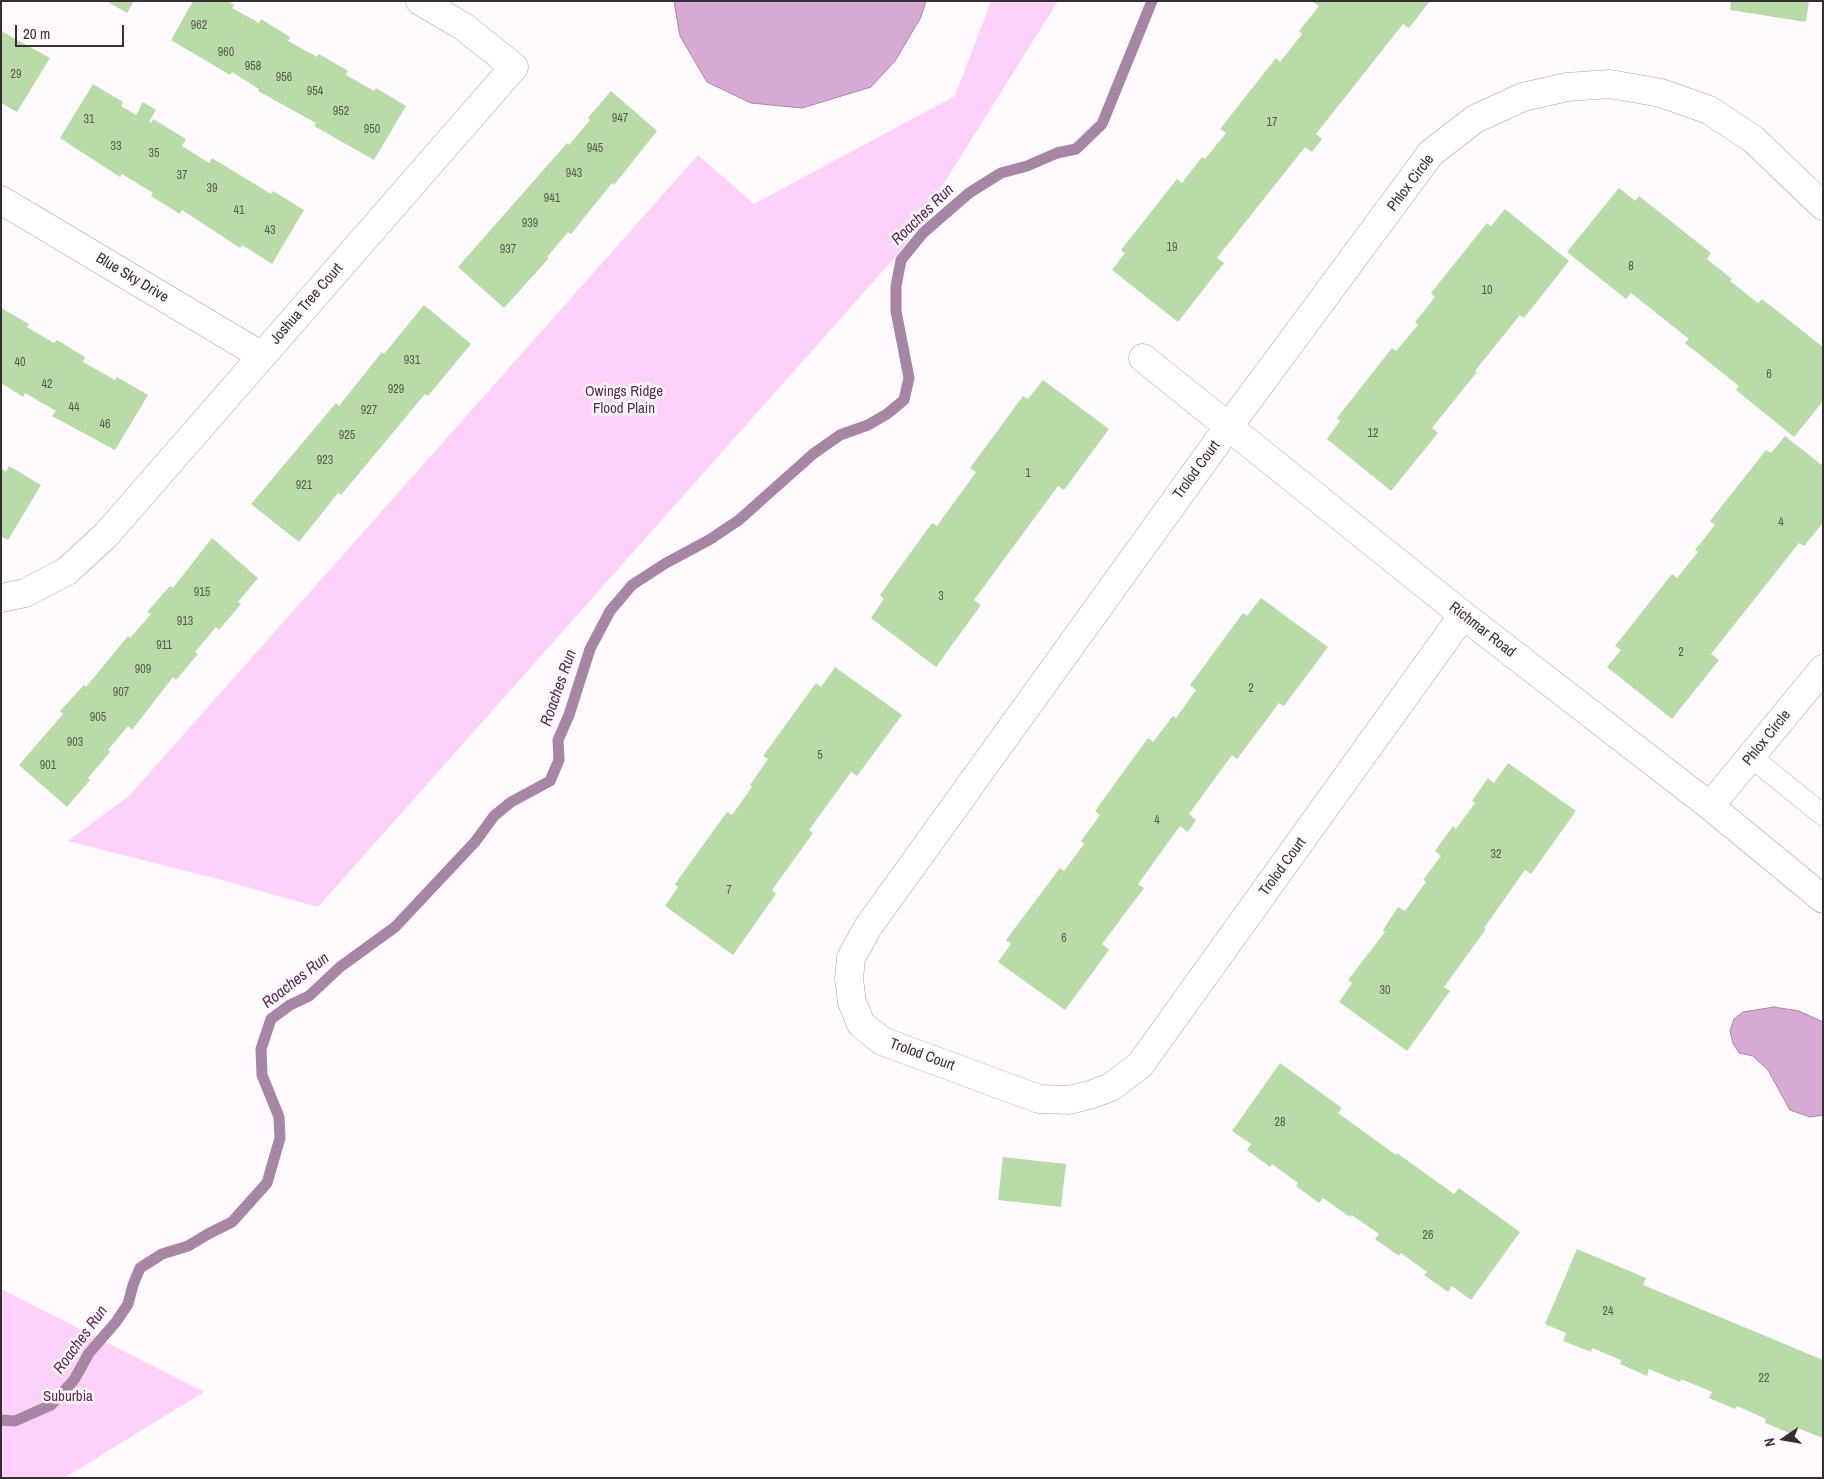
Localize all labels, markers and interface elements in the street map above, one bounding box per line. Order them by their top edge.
scale bar [18,15,126,47]
house number: 962 [191,19,207,33]
text: 20 m [23,23,50,44]
house number: 960 [218,46,234,60]
house number: 958 [245,60,261,74]
house number: 29 [11,68,21,82]
house number: 956 [276,71,292,85]
house number: 954 [307,85,323,99]
house number: 952 [333,105,349,119]
house number: 947 [612,112,628,126]
house number: 31 [84,113,94,127]
house number: 17 [1267,116,1277,130]
house number: 950 [364,123,380,137]
house number: 33 [111,140,121,154]
house number: 945 [587,142,603,156]
house number: 35 [149,147,159,161]
street label: Phlox Circle [1384,151,1438,215]
house number: 943 [566,167,582,181]
house number: 37 [177,169,187,183]
water label: Roaches Run [888,180,958,250]
house number: 39 [207,182,217,196]
house number: 941 [544,192,560,206]
house number: 41 [234,204,244,218]
house number: 939 [522,217,538,231]
house number: 43 [265,224,275,238]
house number: 19 [1167,241,1177,255]
house number: 937 [500,243,516,257]
street label: Blue Sky Drive [93,249,171,307]
street label: Joshua Tree Court [267,260,347,348]
house number: 8 [1628,260,1634,274]
house number: 10 [1482,284,1492,298]
house number: 931 [404,354,420,368]
house number: 40 [15,356,25,370]
house number: 6 [1766,368,1772,382]
house number: 42 [42,378,52,392]
house number: 929 [388,383,404,397]
park label: Owings Ridge Flood Plain [585,383,663,418]
house number: 44 [69,401,79,415]
house number: 927 [361,404,377,418]
house number: 46 [100,418,110,432]
house number: 12 [1368,427,1378,441]
house number: 925 [339,429,355,443]
street label: Trolod Court [1170,437,1224,503]
house number: 923 [317,454,333,468]
house number: 1 [1025,467,1031,481]
house number: 921 [296,479,312,493]
house number: 4 [1778,516,1784,530]
house number: 915 [194,586,210,600]
house number: 3 [938,590,944,604]
street label: Richmar Road [1445,599,1519,661]
house number: 913 [177,615,193,629]
house number: 911 [156,639,172,653]
house number: 2 [1678,646,1684,660]
water label: Roaches Run [537,647,581,729]
house number: 909 [135,663,151,677]
house number: 2 [1248,682,1254,696]
house number: 907 [113,686,129,700]
street label: Phlox Circle [1739,707,1795,769]
house number: 905 [90,711,106,725]
house number: 903 [67,736,83,750]
house number: 5 [817,749,823,763]
house number: 901 [40,759,56,773]
house number: 4 [1154,814,1160,828]
street label: Trolod Court [1256,834,1310,900]
house number: 32 [1491,848,1501,862]
house number: 7 [726,884,732,898]
house number: 6 [1061,932,1067,946]
water label: Roaches Run [259,949,333,1013]
house number: 30 [1380,984,1390,998]
street label: Trolod Court [887,1035,957,1075]
house number: 28 [1275,1116,1285,1130]
house number: 26 [1423,1229,1433,1243]
water label: Roaches Run [50,1302,112,1378]
house number: 24 [1603,1305,1613,1319]
house number: 22 [1759,1372,1769,1386]
park label: Suburbia [43,1388,93,1406]
north arrow [1759,1414,1809,1464]
text: N [1760,1436,1779,1448]

